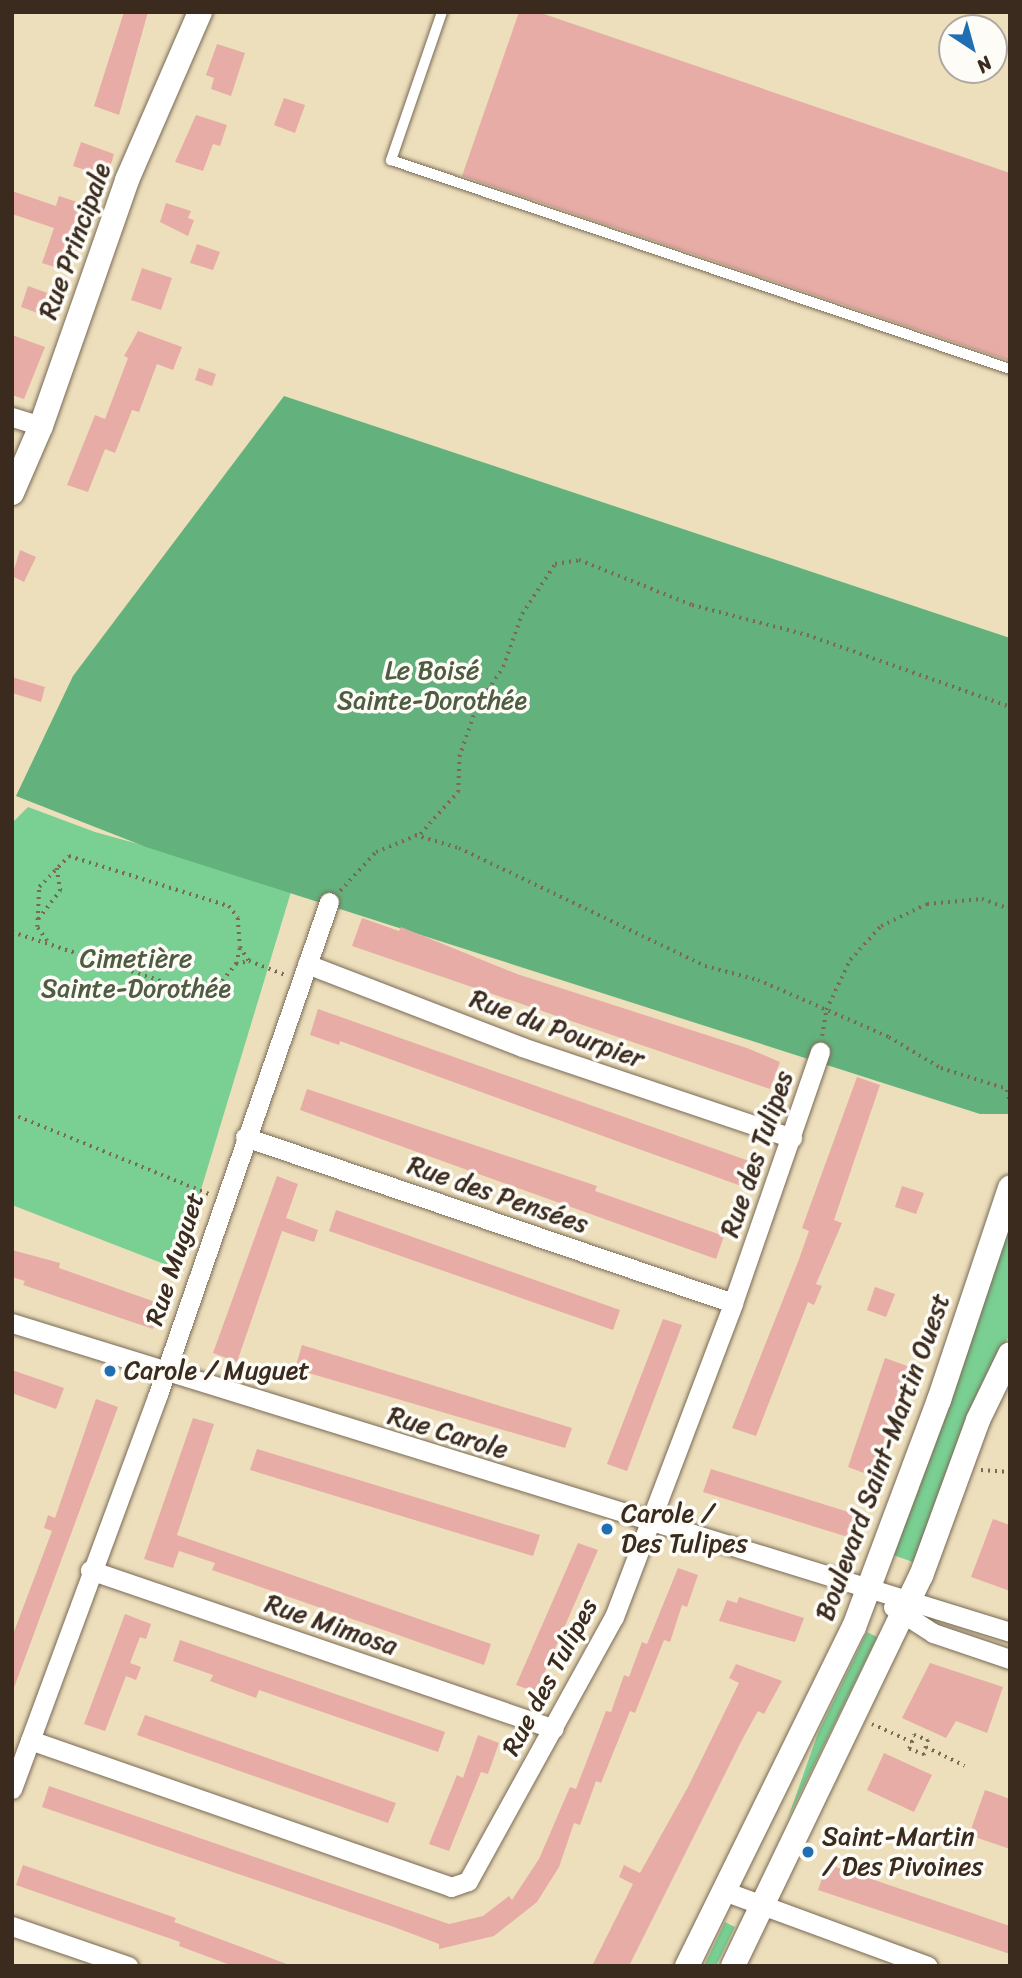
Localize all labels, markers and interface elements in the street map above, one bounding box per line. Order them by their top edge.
north arrow [938,14,1008,84]
text: N [969,48,999,82]
street label: Rue Principale [32,158,118,324]
park label: Le Boisé Sainte-Dorothée [337,655,527,716]
park label: Cimetière Sainte-Dorothée [41,943,231,1004]
street label: Rue du Pourpier [466,983,648,1075]
street label: Rue des Tulipes [714,1067,800,1241]
street label: Rue des Pensées [404,1150,592,1240]
street label: Rue Muguet [139,1190,211,1328]
street label: Boulevard Saint-Martin Ouest [809,1289,957,1625]
place label: Carole / Muguet [124,1355,310,1387]
marker: Carole / Muguet [102,1363,118,1379]
street label: Rue Carole [385,1400,511,1466]
place label: Carole / Des Tulipes [621,1498,746,1560]
marker: Carole / Des Tulipes [599,1521,615,1537]
street label: Rue Mimosa [261,1588,401,1662]
street label: Rue des Tulipes [496,1593,604,1761]
place label: Saint-Martin / Des Pivoines [822,1821,983,1882]
marker: Saint-Martin / Des Pivoines [800,1844,816,1860]

